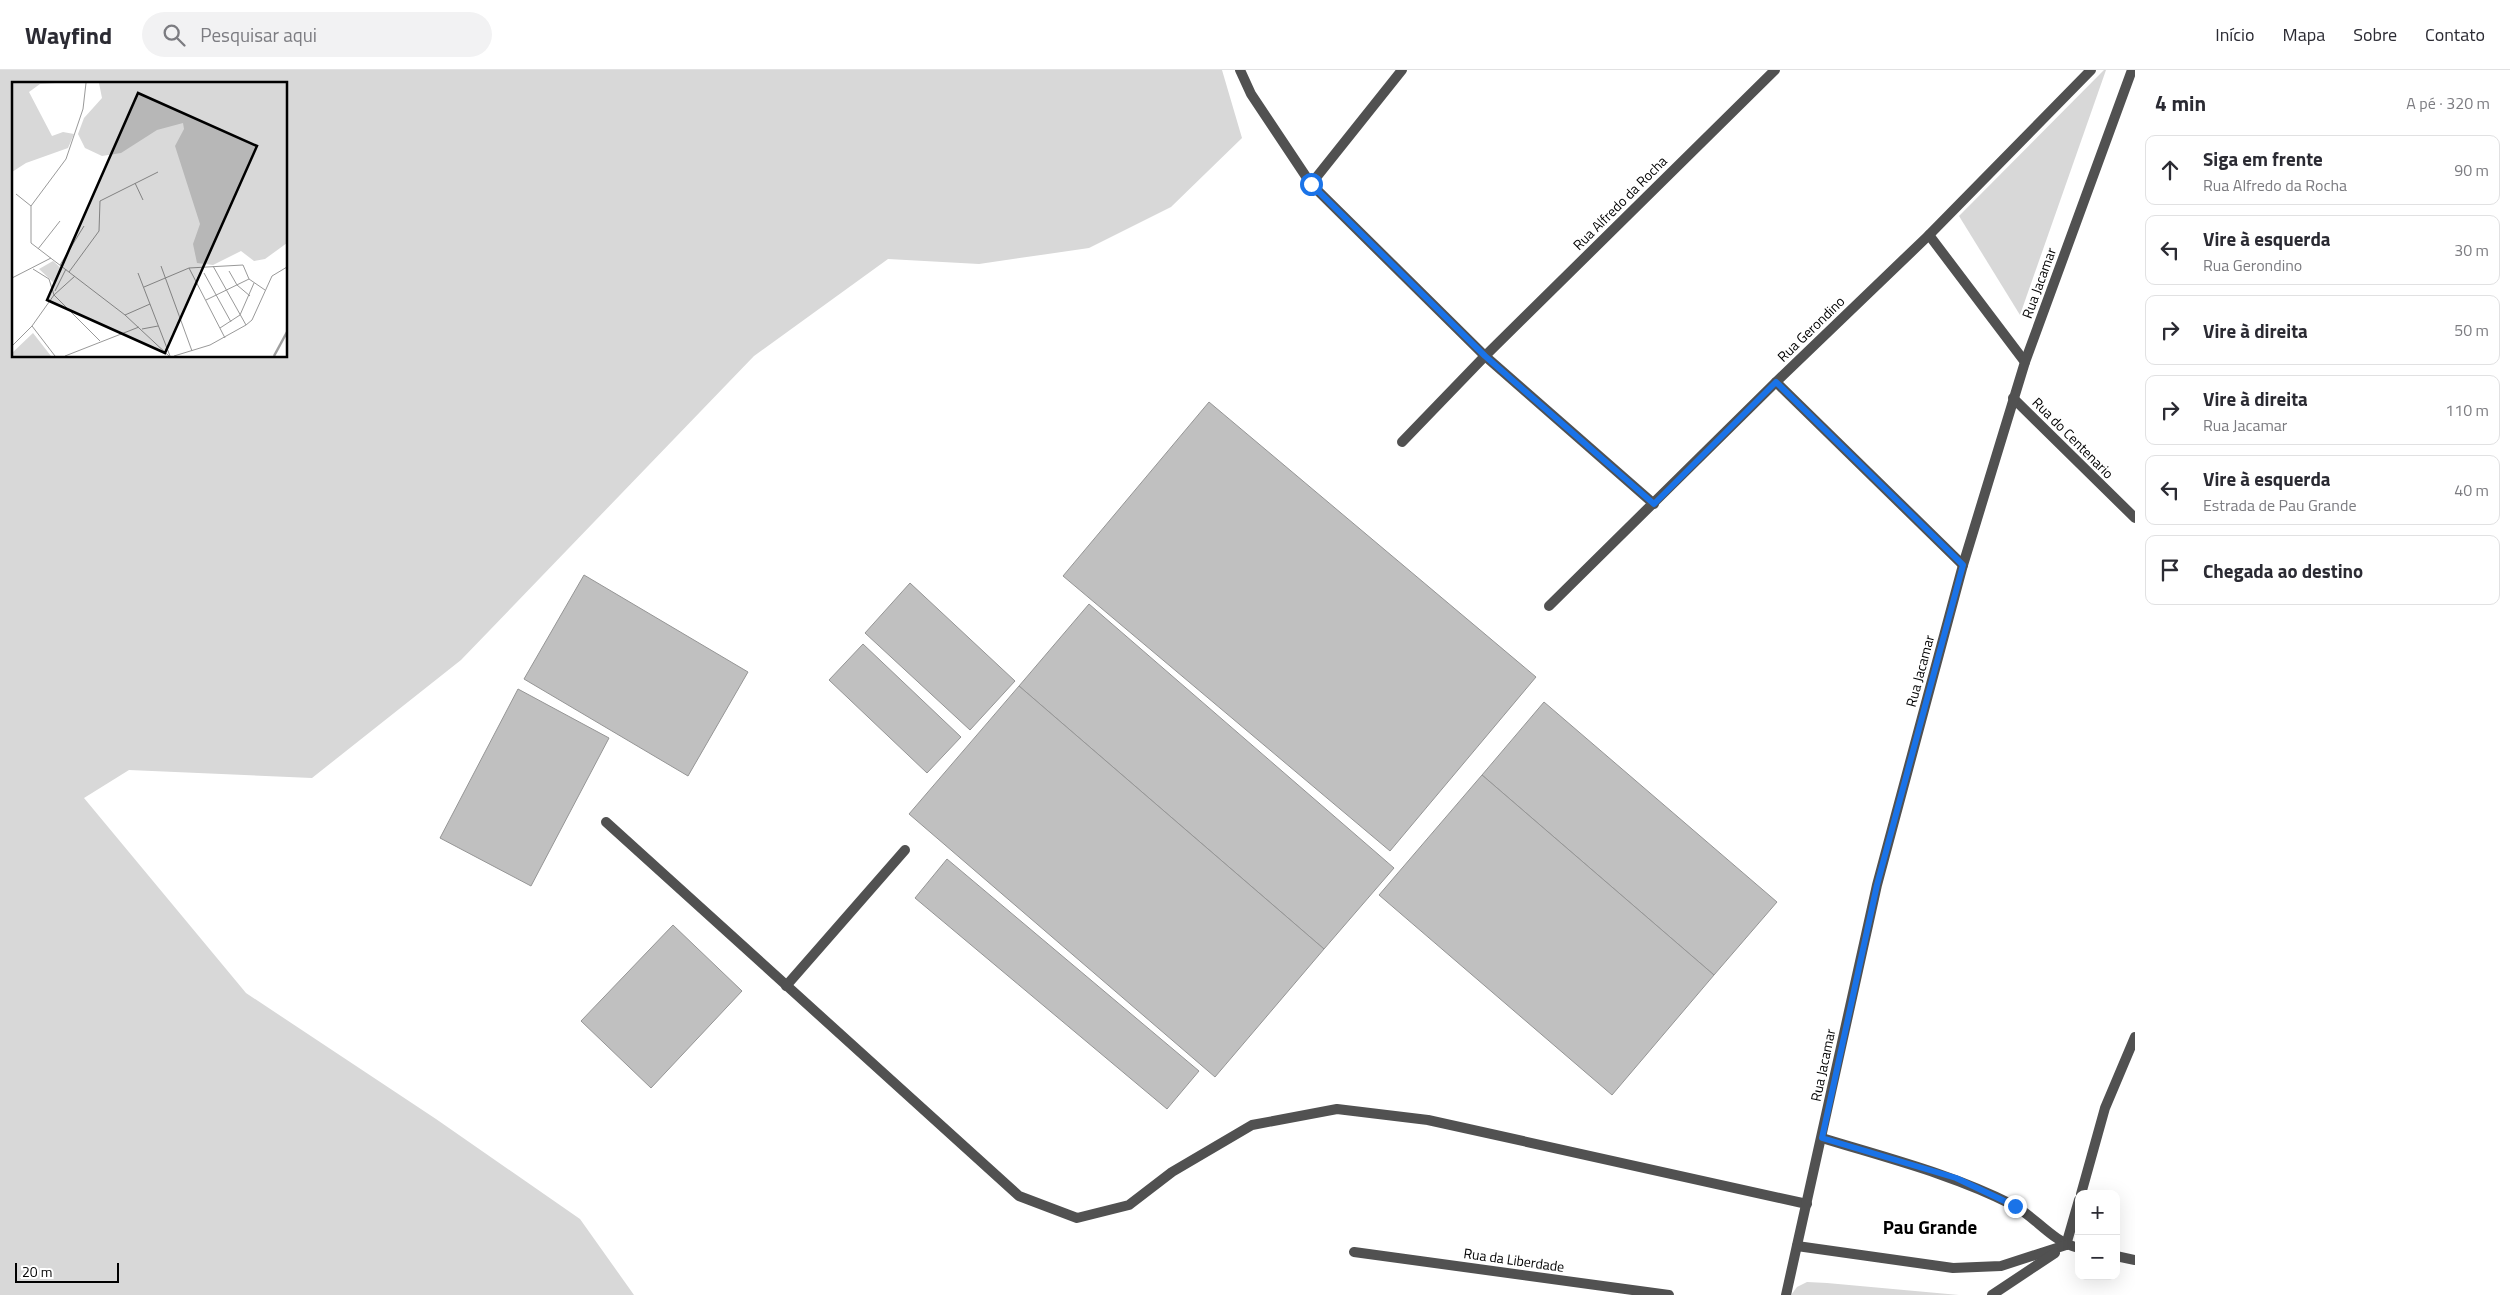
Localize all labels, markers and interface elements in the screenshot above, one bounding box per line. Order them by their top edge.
search box [142,12,492,57]
text: Wayfind [25,17,112,53]
text: Pesquisar aqui [200,20,317,49]
icon: search [160,21,188,49]
text: Início [2215,21,2255,48]
text: Mapa [2283,21,2325,48]
text: Sobre [2353,21,2397,48]
text: Contato [2425,21,2485,48]
inset map [12,82,288,358]
text: 4 min [2155,87,2206,119]
text: A pé · 320 m [2406,91,2490,115]
text: Siga em frente [2203,144,2323,173]
street label: Rua Alfredo da Rocha [1568,151,1672,255]
icon: ahead [2156,156,2184,184]
text: 90 m [2454,158,2489,182]
route start [1300,173,1323,196]
text: Rua Alfredo da Rocha [2203,173,2347,197]
text: Vire à esquerda [2203,224,2331,253]
icon: left [2156,236,2184,264]
text: 30 m [2454,238,2489,262]
street label: Rua Jacamar [2016,244,2061,321]
text: Rua Gerondino [2203,253,2302,277]
street label: Rua Gerondino [1772,291,1849,366]
icon: right [2156,316,2184,344]
text: Vire à direita [2203,316,2308,345]
text: 50 m [2454,318,2489,342]
text: Vire à direita [2203,384,2308,413]
street label: Rua do Centenario [2028,392,2119,483]
icon: right [2156,396,2184,424]
text: 110 m [2445,398,2489,422]
text: Rua Jacamar [2203,413,2287,437]
text: Vire à esquerda [2203,464,2331,493]
icon: left [2156,476,2184,504]
text: 40 m [2454,478,2489,502]
text: Estrada de Pau Grande [2203,493,2357,517]
icon: arrive [2156,556,2184,584]
text: Chegada ao destino [2203,556,2363,585]
street label: Rua Jacamar [1900,632,1939,709]
street label: Rua Jacamar [1805,1026,1840,1103]
map controls [2075,1190,2120,1280]
button: + [2075,1190,2120,1235]
route end [2004,1195,2027,1218]
district label: Pau Grande [1883,1212,1978,1241]
button: − [2075,1235,2120,1280]
street label: Rua da Liberdade [1462,1242,1566,1277]
scale bar [15,1260,119,1283]
text: 20 m [22,1261,52,1282]

